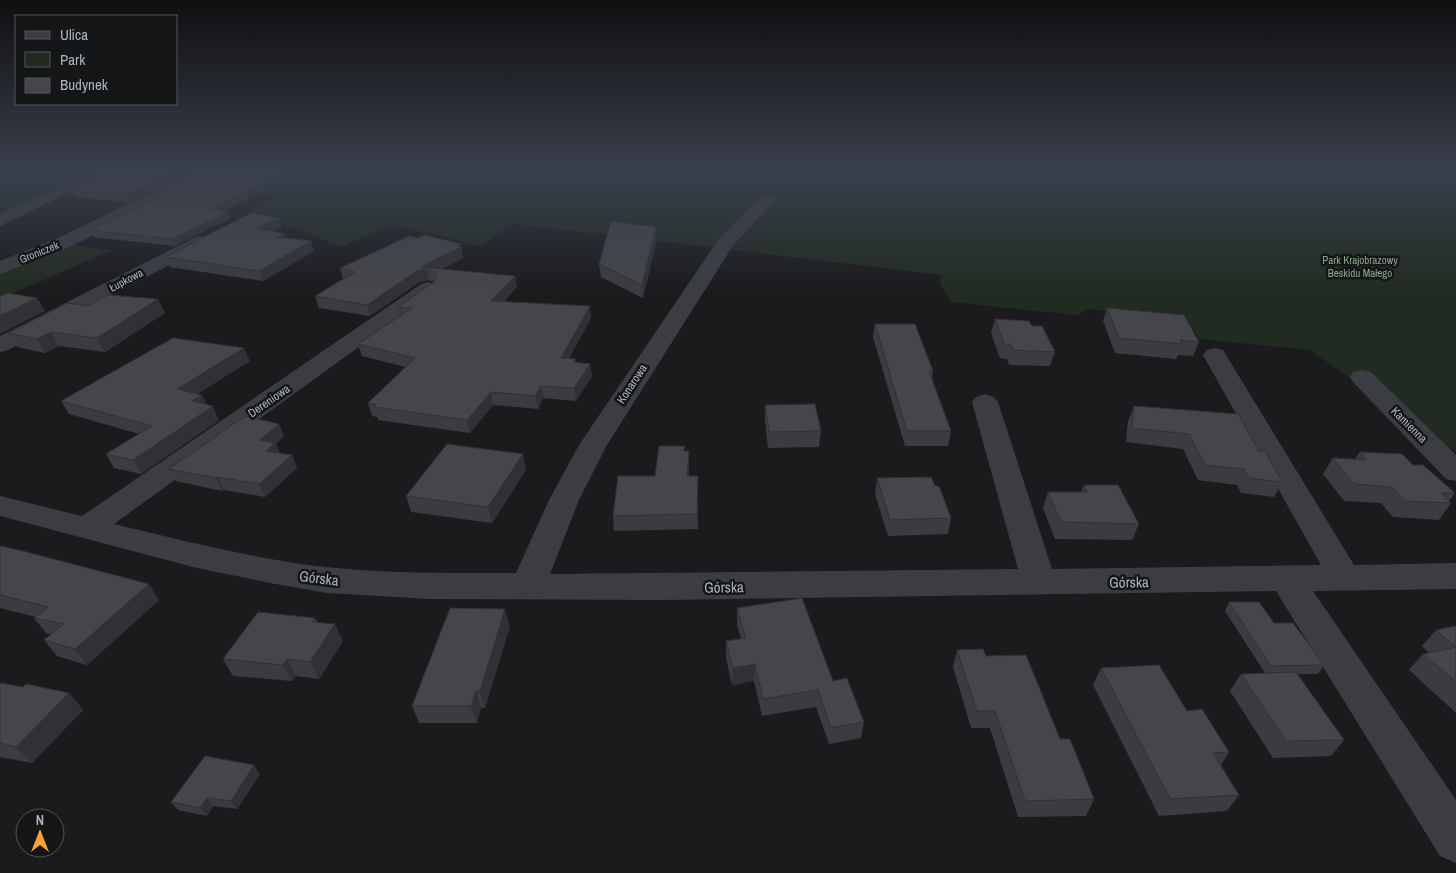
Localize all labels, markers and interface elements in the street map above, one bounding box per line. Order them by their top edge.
legend [15,15,178,105]
text: Ulica [60,24,88,45]
text: Park [60,49,86,70]
text: Budynek [60,74,109,95]
street label: Groniczek [17,238,61,266]
park label: Park Krajobrazowy Beskidu Małego [1322,253,1398,280]
street label: Łupkowa [107,265,145,295]
street label: Konarowa [613,361,651,407]
street label: Dereniowa [245,381,294,421]
street label: Kamienna [1387,403,1431,447]
street label: Górska [298,565,340,591]
street label: Górska [1109,571,1149,593]
street label: Górska [704,576,744,598]
north arrow [15,808,65,858]
text: N [36,811,44,829]

